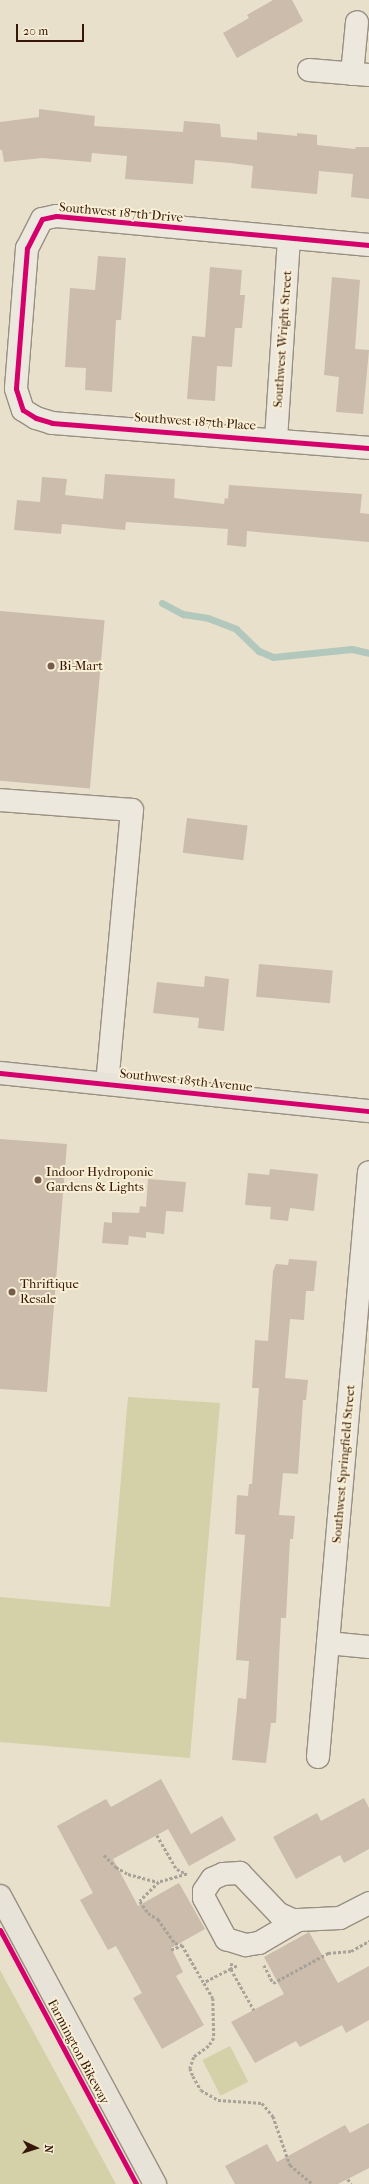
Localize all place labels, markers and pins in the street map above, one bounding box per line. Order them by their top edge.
place label: Bi-Mart [59,658,103,674]
marker: Bi-Mart [46,661,56,671]
place label: Indoor Hydroponic Gardens & Lights [46,1165,153,1196]
marker: Indoor Hydroponic Gardens & Lights [33,1175,43,1185]
place label: Thriftique Resale [20,1277,79,1308]
marker: Thriftique Resale [7,1287,17,1297]

